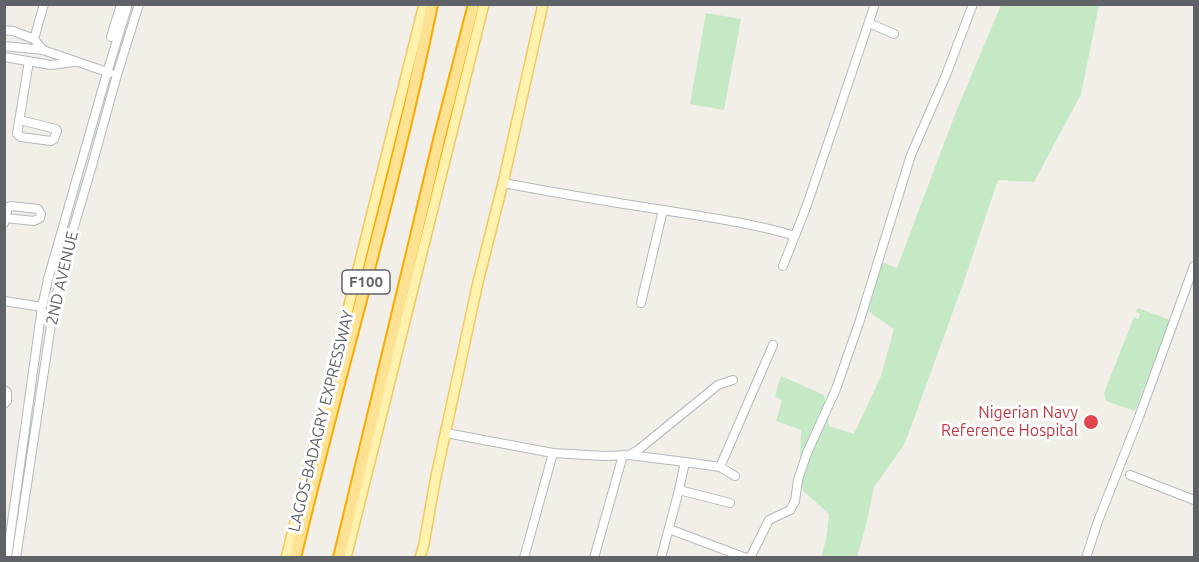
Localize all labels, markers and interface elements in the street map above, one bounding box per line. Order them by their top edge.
street label: 2ND AVENUE [42,229,82,327]
road number: F100 [342,270,390,294]
street label: LAGOS-BADAGRY EXPRESSWAY [284,308,358,534]
place label: Nigerian Navy Reference Hospital [941,403,1078,441]
marker: Nigerian Navy Reference Hospital [1082,413,1100,431]

